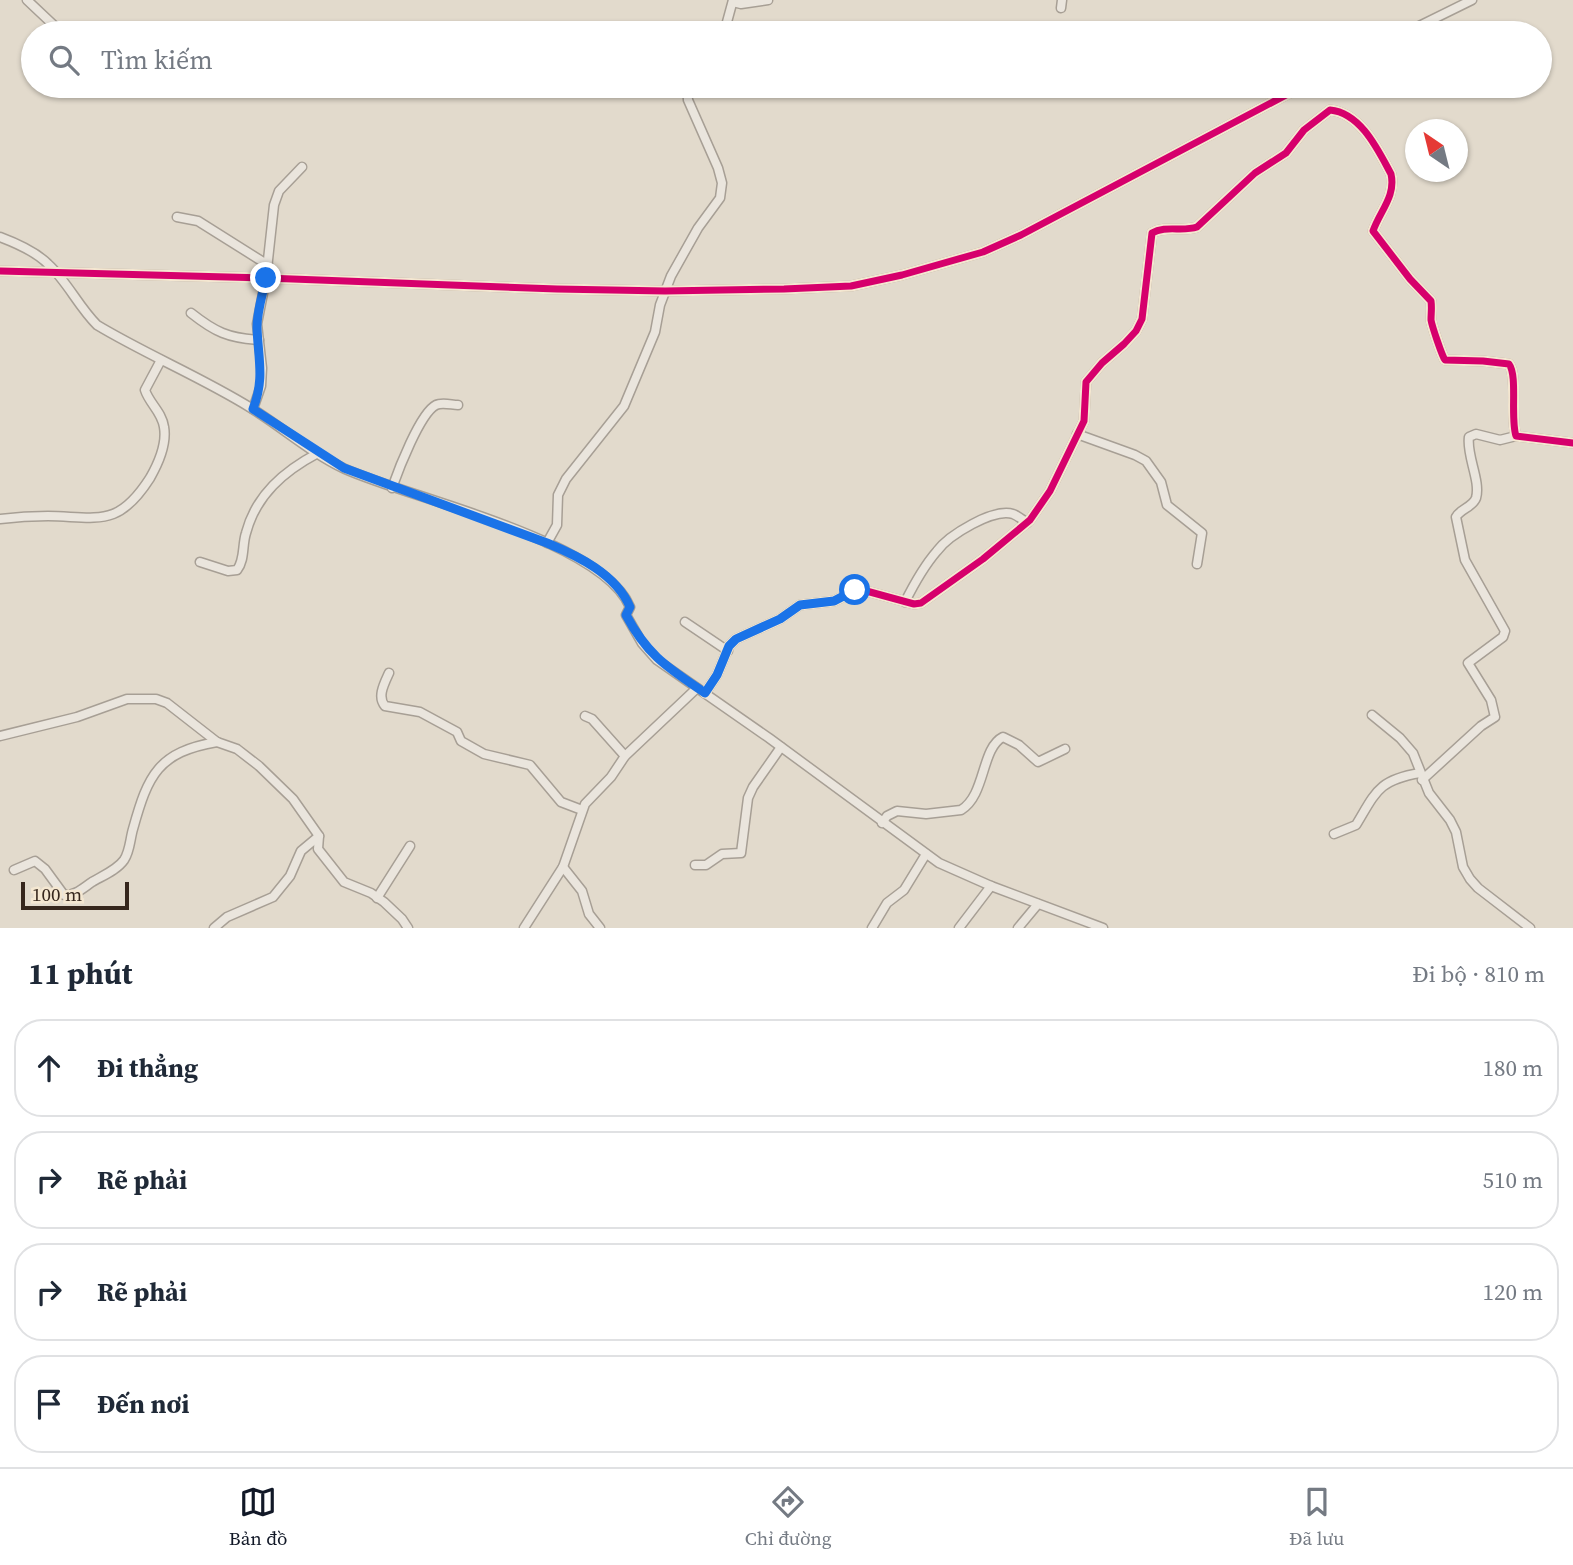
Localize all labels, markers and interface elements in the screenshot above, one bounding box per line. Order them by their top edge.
search box [21,21,1552,98]
icon: search [45,41,83,79]
text: Tìm kiếm [101,42,213,78]
north arrow [1405,119,1468,182]
route end [250,262,281,293]
route start [839,574,870,605]
scale bar [21,879,130,911]
text: 100 m [32,881,82,907]
text: 11 phút [28,953,133,994]
text: Đi bộ · 810 m [1412,958,1545,990]
icon: ahead [30,1049,68,1087]
text: Đi thẳng [97,1050,198,1086]
text: 180 m [1482,1052,1543,1084]
icon: right [30,1161,68,1199]
text: Rẽ phải [97,1162,187,1198]
text: 510 m [1482,1164,1543,1196]
icon: right [30,1273,68,1311]
text: Rẽ phải [97,1274,187,1310]
text: 120 m [1482,1276,1543,1308]
icon: arrive [30,1385,68,1423]
text: Đến nơi [97,1386,189,1422]
tab: Bản đồ [229,1483,287,1551]
tab: Chỉ đường [745,1483,832,1551]
tab: Đã lưu [1289,1483,1344,1551]

